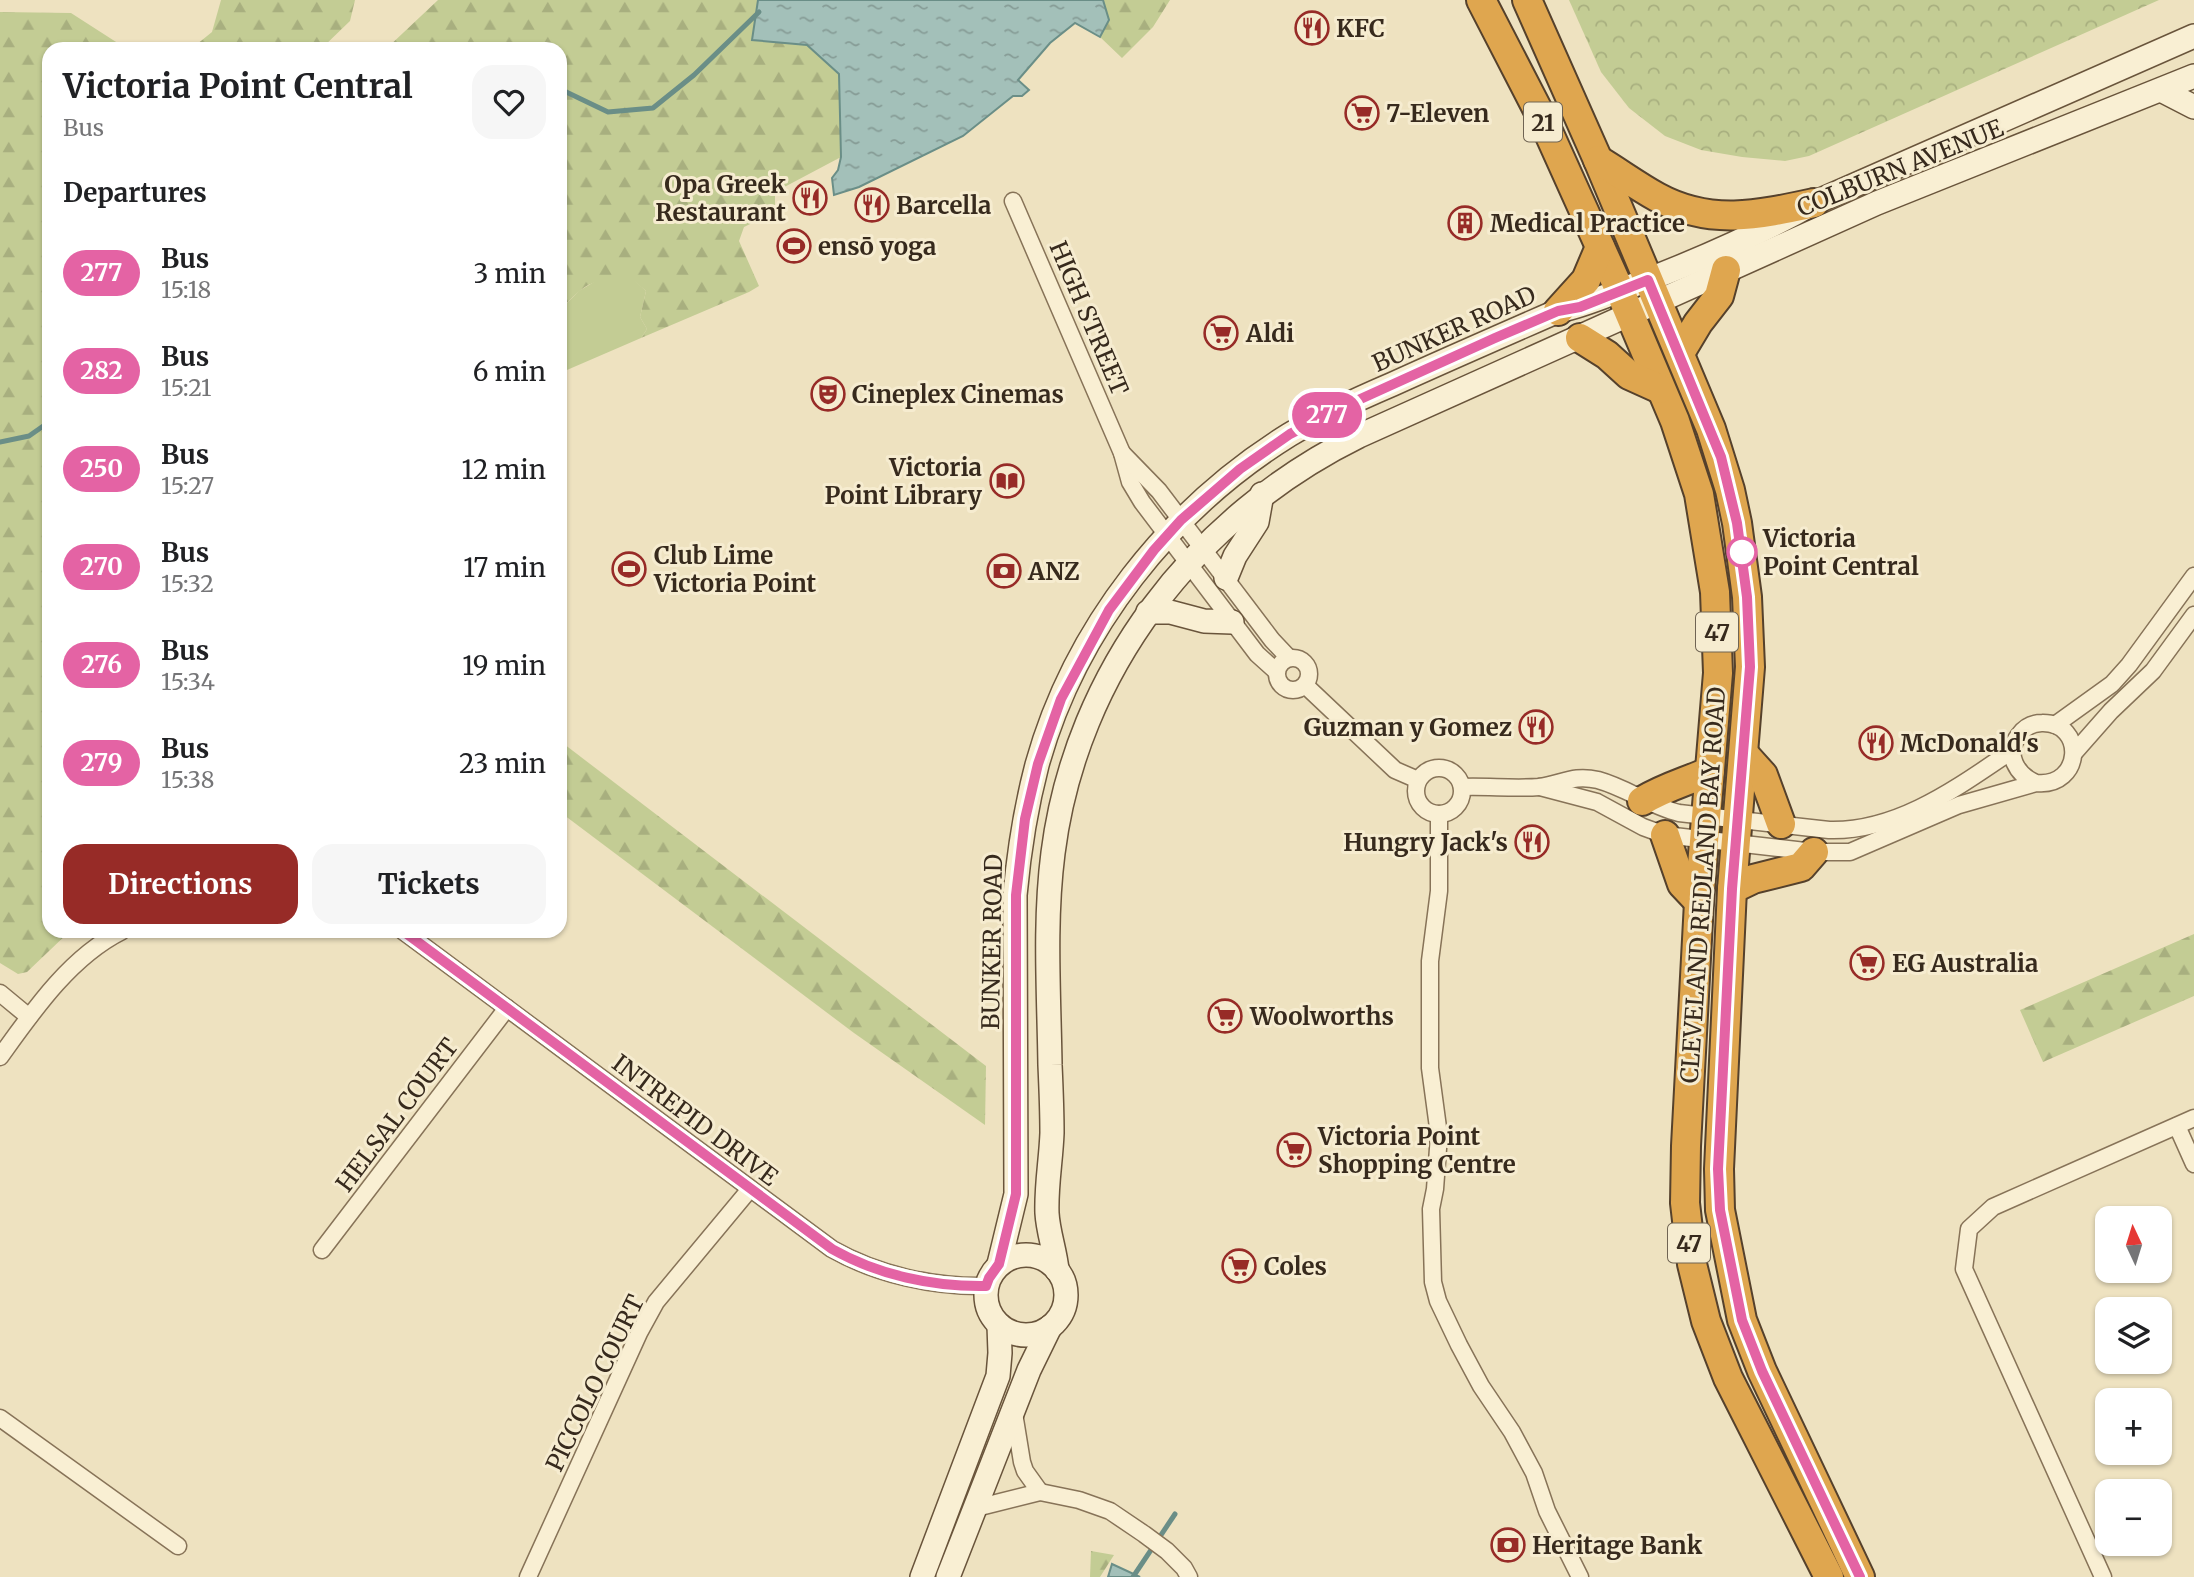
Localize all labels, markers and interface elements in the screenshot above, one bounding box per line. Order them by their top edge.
restaurant icon: KFC [1293,9,1331,47]
place label: KFC [1336,13,1385,44]
button: heart [472,65,546,139]
text: Victoria Point Central [63,66,413,107]
supermarket icon: 7-Eleven [1343,94,1381,132]
place label: 7-Eleven [1386,98,1489,129]
road number: 21 [1524,102,1562,141]
street label: COLBURN AVENUE [1792,112,2009,224]
text: Bus [63,113,104,142]
place label: Opa Greek Restaurant [655,169,786,228]
text: Departures [63,176,207,209]
restaurant icon: Opa Greek Restaurant [791,179,829,217]
restaurant icon: Barcella [853,186,891,224]
place label: Barcella [896,190,991,221]
building icon: Medical Practice [1446,204,1484,242]
place label: Medical Practice [1490,208,1685,239]
sports icon: ensō yoga [775,227,813,265]
place label: ensō yoga [818,231,936,262]
street label: HIGH STREET [1043,236,1136,400]
text: Bus [161,242,209,275]
text: 277 [81,257,122,288]
text: 3 min [474,257,546,290]
text: 15:18 [161,275,211,304]
street label: BUNKER ROAD [1367,279,1541,379]
supermarket icon: Aldi [1202,314,1240,352]
place label: Aldi [1245,318,1294,349]
text: Bus [161,340,209,373]
text: 282 [80,355,123,386]
text: 6 min [473,355,546,388]
text: 15:21 [161,373,212,402]
theatre icon: Cineplex Cinemas [809,375,847,413]
place label: Cineplex Cinemas [852,379,1064,410]
line badge: 277 [1287,392,1367,438]
text: 277 [1306,399,1348,430]
text: Bus [161,438,209,471]
place label: Victoria Point Library [825,452,983,511]
text: 250 [80,453,123,484]
text: 12 min [462,453,546,486]
library icon: Victoria Point Library [988,462,1026,500]
text: 15:27 [161,471,214,500]
place label: Victoria Point Central [1762,523,1919,582]
text: Bus [161,536,209,569]
marker: Victoria Point Central [1727,537,1757,567]
place label: Club Lime Victoria Point [653,540,817,599]
sports icon: Club Lime Victoria Point [610,550,648,588]
text: 270 [80,551,123,582]
text: 17 min [463,551,546,584]
bank icon: ANZ [985,552,1023,590]
place label: ANZ [1027,556,1080,587]
text: 15:32 [161,569,214,598]
road number: 47 [1696,612,1738,652]
text: Bus [161,634,209,667]
text: 276 [81,649,122,680]
text: 19 min [462,649,546,682]
text: 15:34 [161,667,215,696]
street label: CLEVELAND REDLAND BAY ROAD [1674,686,1732,1084]
restaurant icon: Guzman y Gomez [1517,708,1555,746]
place label: Guzman y Gomez [1304,712,1512,743]
restaurant icon: McDonald's [1857,724,1895,762]
place label: McDonald's [1900,728,2039,759]
text: Bus [161,732,209,765]
text: 279 [80,747,123,778]
text: 23 min [459,747,546,780]
text: 15:38 [161,765,214,794]
restaurant icon: Hungry Jack's [1513,823,1551,861]
place label: Hungry Jack's [1343,827,1508,858]
button: Directions [63,844,298,924]
button: Tickets [312,844,546,924]
street label: BUNKER ROAD [975,854,1009,1030]
supermarket icon: EG Australia [1848,944,1886,982]
place label: EG Australia [1892,948,2038,979]
supermarket icon: Woolworths [1206,997,1244,1035]
place label: Woolworths [1249,1001,1394,1032]
street label: HELSAL COURT [329,1032,465,1198]
street label: INTREPID DRIVE [606,1048,785,1193]
place label: Victoria Point Shopping Centre [1317,1121,1516,1180]
supermarket icon: Victoria Point Shopping Centre [1275,1131,1313,1169]
north arrow [2095,1206,2172,1283]
map controls [2095,1206,2172,1556]
road number: 47 [1668,1224,1710,1262]
supermarket icon: Coles [1220,1247,1258,1285]
place label: Coles [1264,1251,1327,1282]
street label: PICCOLO COURT [539,1289,651,1476]
button: layers [2095,1297,2172,1374]
button: + [2095,1388,2172,1465]
button: − [2095,1479,2172,1556]
bank icon: Heritage Bank [1489,1526,1527,1564]
place label: Heritage Bank [1532,1530,1703,1561]

